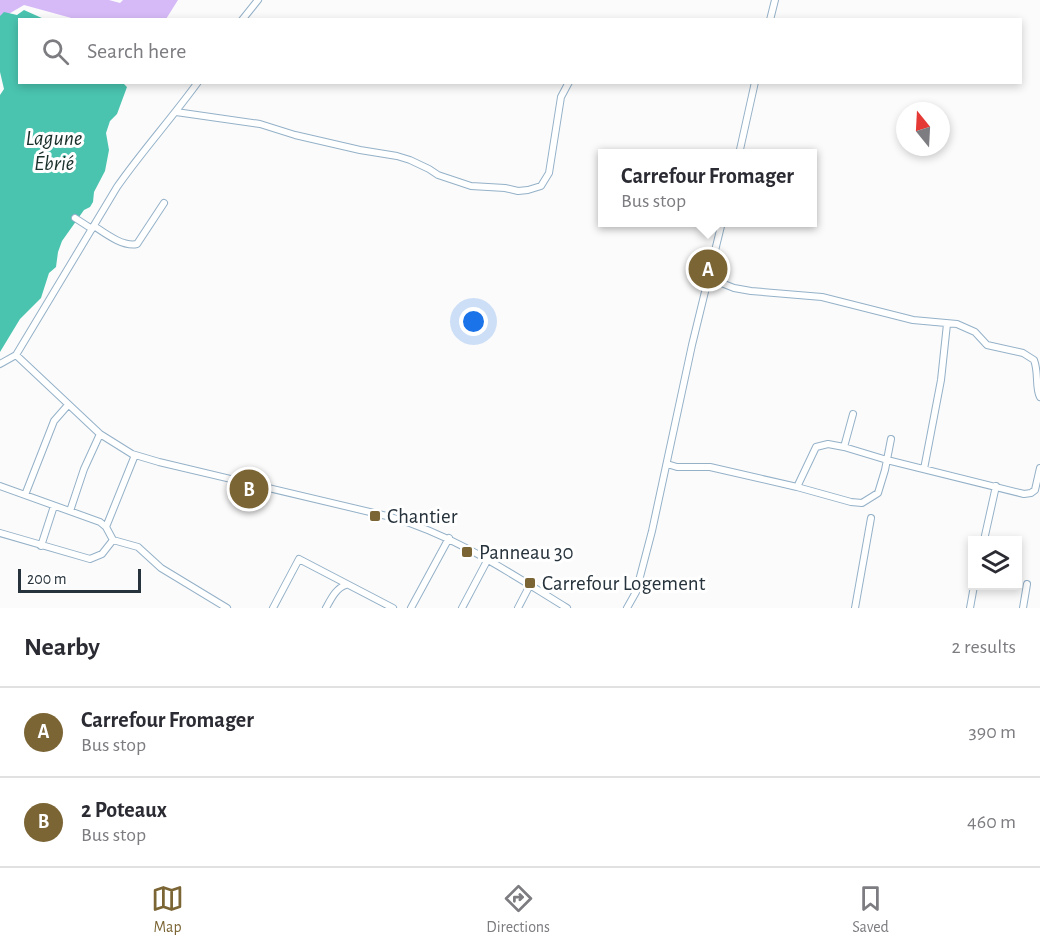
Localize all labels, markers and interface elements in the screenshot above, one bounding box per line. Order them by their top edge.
search box [18,18,1022,84]
icon: search [39,35,72,68]
text: Search here [87,40,186,62]
north arrow [896,102,950,156]
water label: Lagune Ébrié [26,127,82,174]
popup [598,149,817,227]
text: Carrefour Fromager [621,165,794,187]
text: Bus stop [621,191,686,211]
pin: A [688,246,728,292]
your location [459,307,488,336]
pin: B [230,466,268,512]
place label: Chantier [387,506,458,527]
marker: Chantier [368,509,382,523]
map controls [968,536,1022,590]
button: layers [968,536,1022,590]
place label: Panneau 30 [479,542,574,563]
marker: Panneau 30 [460,545,474,559]
scale bar [18,566,141,594]
text: 200 m [27,571,67,587]
place label: Carrefour Logement [542,573,706,594]
marker: Carrefour Logement [523,576,537,590]
text: Nearby [24,634,100,660]
text: 2 results [952,637,1016,657]
text: Carrefour Fromager [81,709,254,731]
text: A [38,722,50,742]
text: 390 m [969,722,1016,742]
text: Bus stop [81,735,146,755]
text: 2 Poteaux [81,799,167,821]
text: B [38,812,49,832]
text: 460 m [967,812,1016,832]
text: Bus stop [81,825,146,845]
tab: Map [151,882,184,937]
tab: Directions [486,882,550,937]
tab: Saved [852,882,889,937]

